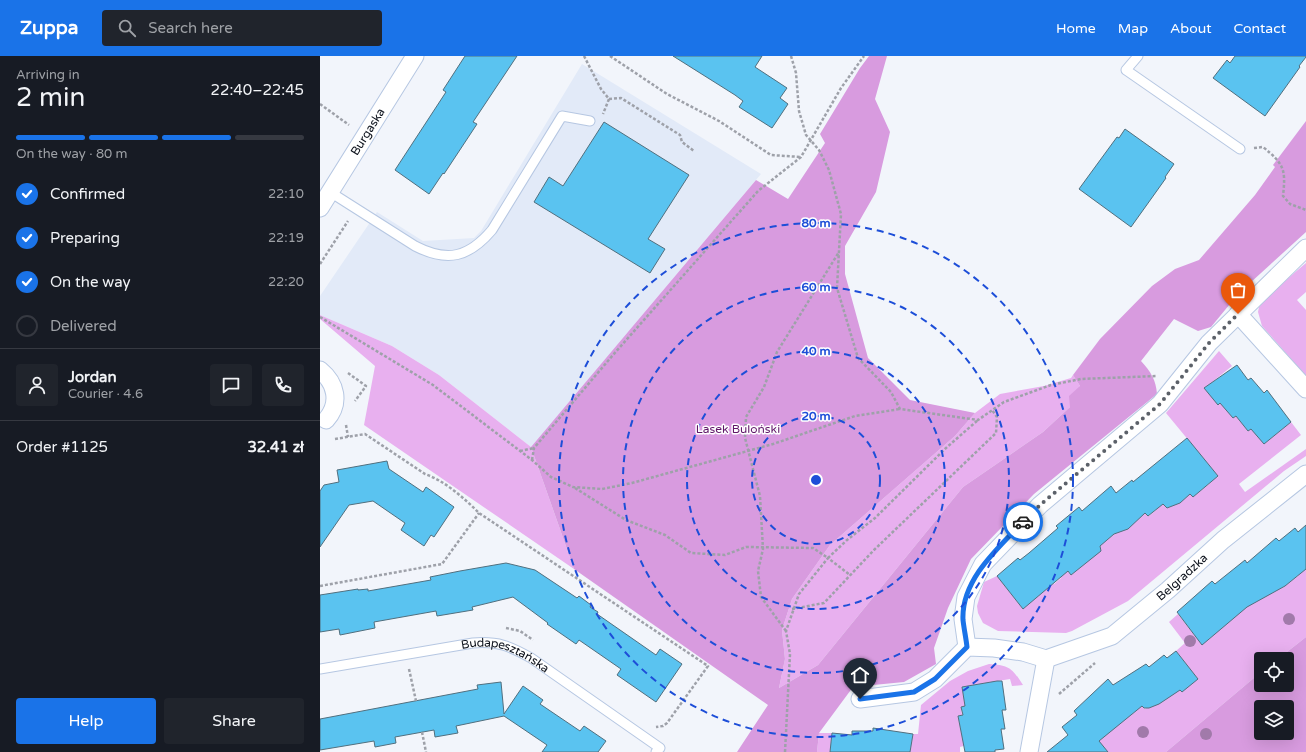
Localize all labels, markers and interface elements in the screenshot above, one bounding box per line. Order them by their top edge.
search box [102,10,382,46]
text: Zuppa [20,17,78,39]
icon: search [116,17,138,39]
text: Search here [148,19,233,37]
text: Home [1056,20,1096,37]
text: Map [1118,20,1148,37]
text: About [1170,20,1212,37]
text: Contact [1234,20,1286,37]
text: Arriving in [16,67,80,83]
text: 22:40–22:45 [211,81,304,99]
text: 2 min [16,82,85,113]
street label: Burgaska [348,105,388,158]
text: On the way · 80 m [16,146,128,162]
icon: check [16,183,38,205]
text: Confirmed [50,185,125,203]
text: 22:10 [268,186,304,202]
text: 80 m [801,216,831,230]
icon: check [16,227,38,249]
text: Preparing [50,229,120,247]
text: 22:19 [268,230,304,246]
icon: check [16,271,38,293]
text: On the way [50,273,130,291]
pin [1221,273,1255,314]
text: 22:20 [268,274,304,290]
icon: bag [1227,279,1249,301]
text: 60 m [801,280,831,294]
text: Delivered [50,317,117,335]
text: 40 m [801,344,831,358]
button: person [16,364,58,406]
button: chat [210,364,252,406]
button: phone [262,364,304,406]
text: Jordan [68,368,117,386]
text: Courier · 4.6 [68,386,143,402]
text: 20 m [801,409,831,423]
park label: Lasek Buloński [696,422,780,436]
text: Order #1125 [16,438,108,456]
text: 32.41 zł [247,438,304,456]
centre of rings [809,473,823,487]
courier [1003,502,1043,542]
icon: car [1012,511,1034,533]
street label: Belgradzka [1154,551,1210,604]
street label: Budapesztańska [460,636,552,675]
map controls [1254,652,1294,740]
button: locate [1254,652,1294,692]
pin [843,658,877,699]
icon: home [849,664,871,686]
button: Help [16,698,156,744]
button: Share [164,698,304,744]
button: layers [1254,700,1294,740]

